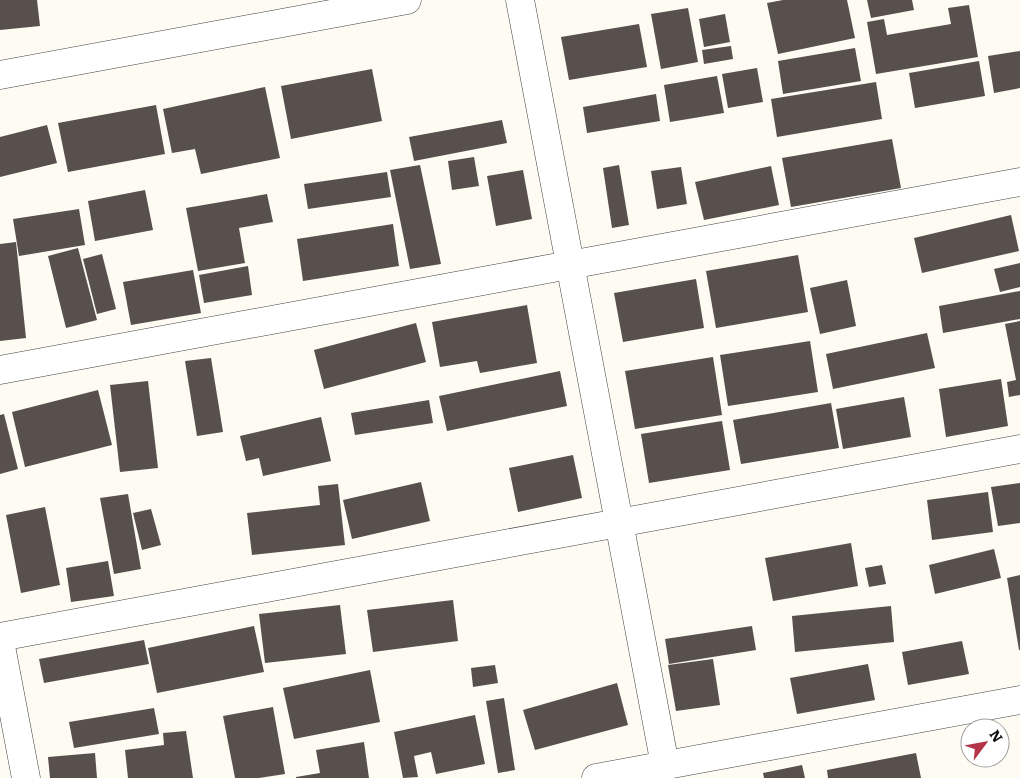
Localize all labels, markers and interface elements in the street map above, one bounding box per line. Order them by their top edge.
north arrow [960,718,1010,768]
text: N [985,725,1009,746]

